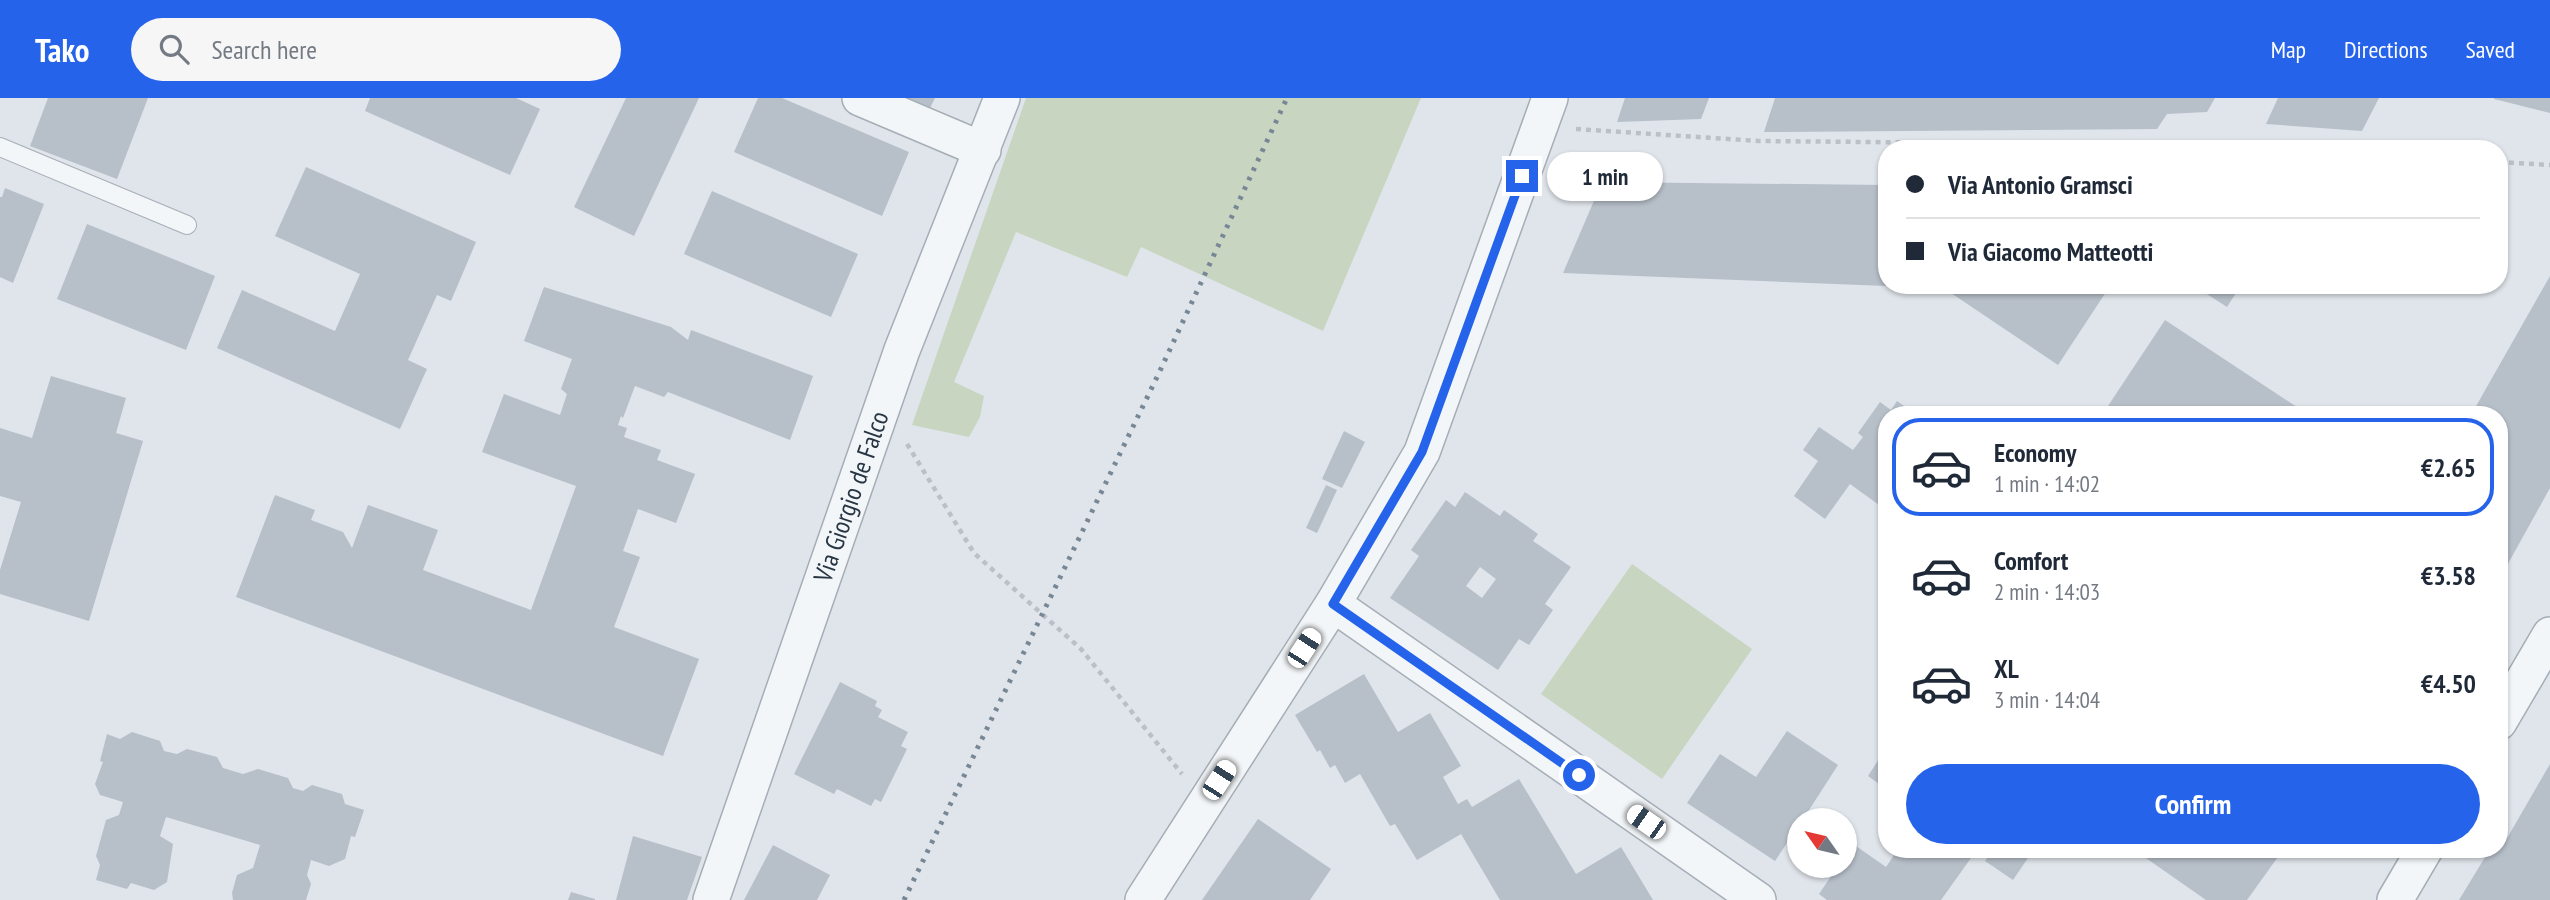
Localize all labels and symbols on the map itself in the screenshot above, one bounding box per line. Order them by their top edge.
callout: 1 min [1546,152,1662,200]
route end [1506,160,1538,192]
street label: Via Giorgio de Falco [805,407,896,587]
car [1284,625,1325,671]
car [1199,757,1240,803]
route start [1563,759,1595,791]
car [1623,801,1670,843]
north arrow [1787,808,1857,878]

